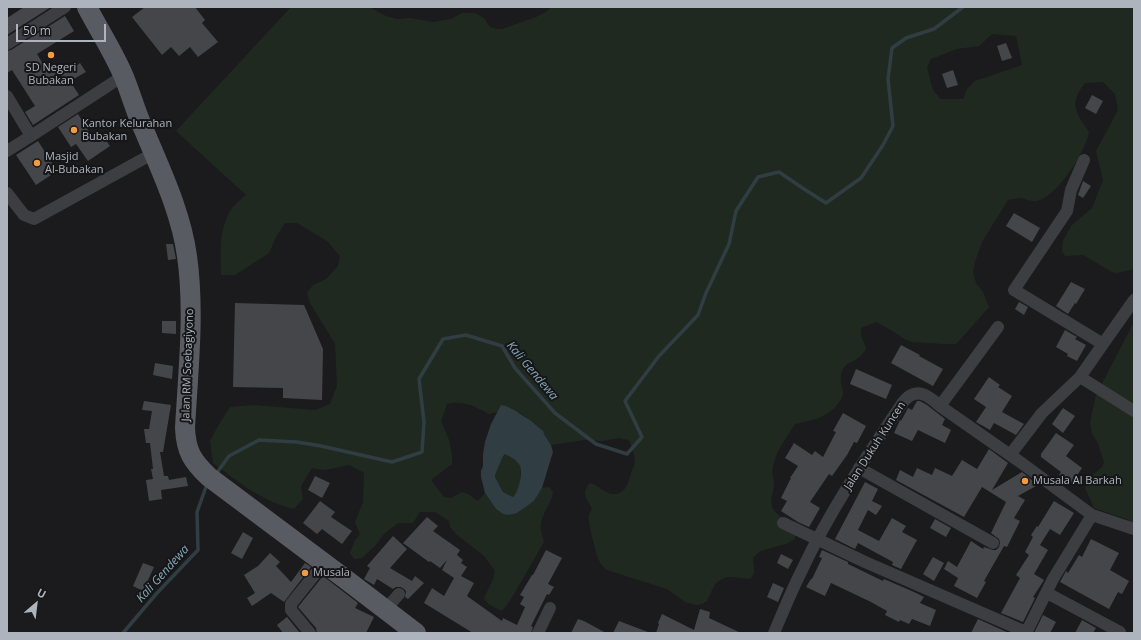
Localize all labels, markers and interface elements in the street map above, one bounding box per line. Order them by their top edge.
scale bar [18,16,108,42]
text: 50 m [23,22,51,39]
marker: SD Negeri Bubakan [46,50,56,60]
place label: SD Negeri Bubakan [26,61,76,87]
place label: Kantor Kelurahan Bubakan [82,117,172,143]
marker: Kantor Kelurahan Bubakan [69,125,79,135]
place label: Masjid Al-Bubakan [45,150,104,176]
marker: Masjid Al-Bubakan [32,158,42,168]
street label: Jalan RM Soebagiyono [179,308,197,422]
water label: Kali Gendewa [503,339,561,403]
street label: Jalan Dukuh Kuncen [841,399,909,493]
place label: Musala Al Barkah [1033,474,1122,488]
marker: Musala Al Barkah [1020,476,1030,486]
water label: Kali Gendewa [134,542,192,606]
place label: Musala [313,566,350,580]
marker: Musala [300,568,310,578]
north arrow [16,584,56,624]
text: U [35,584,49,602]

